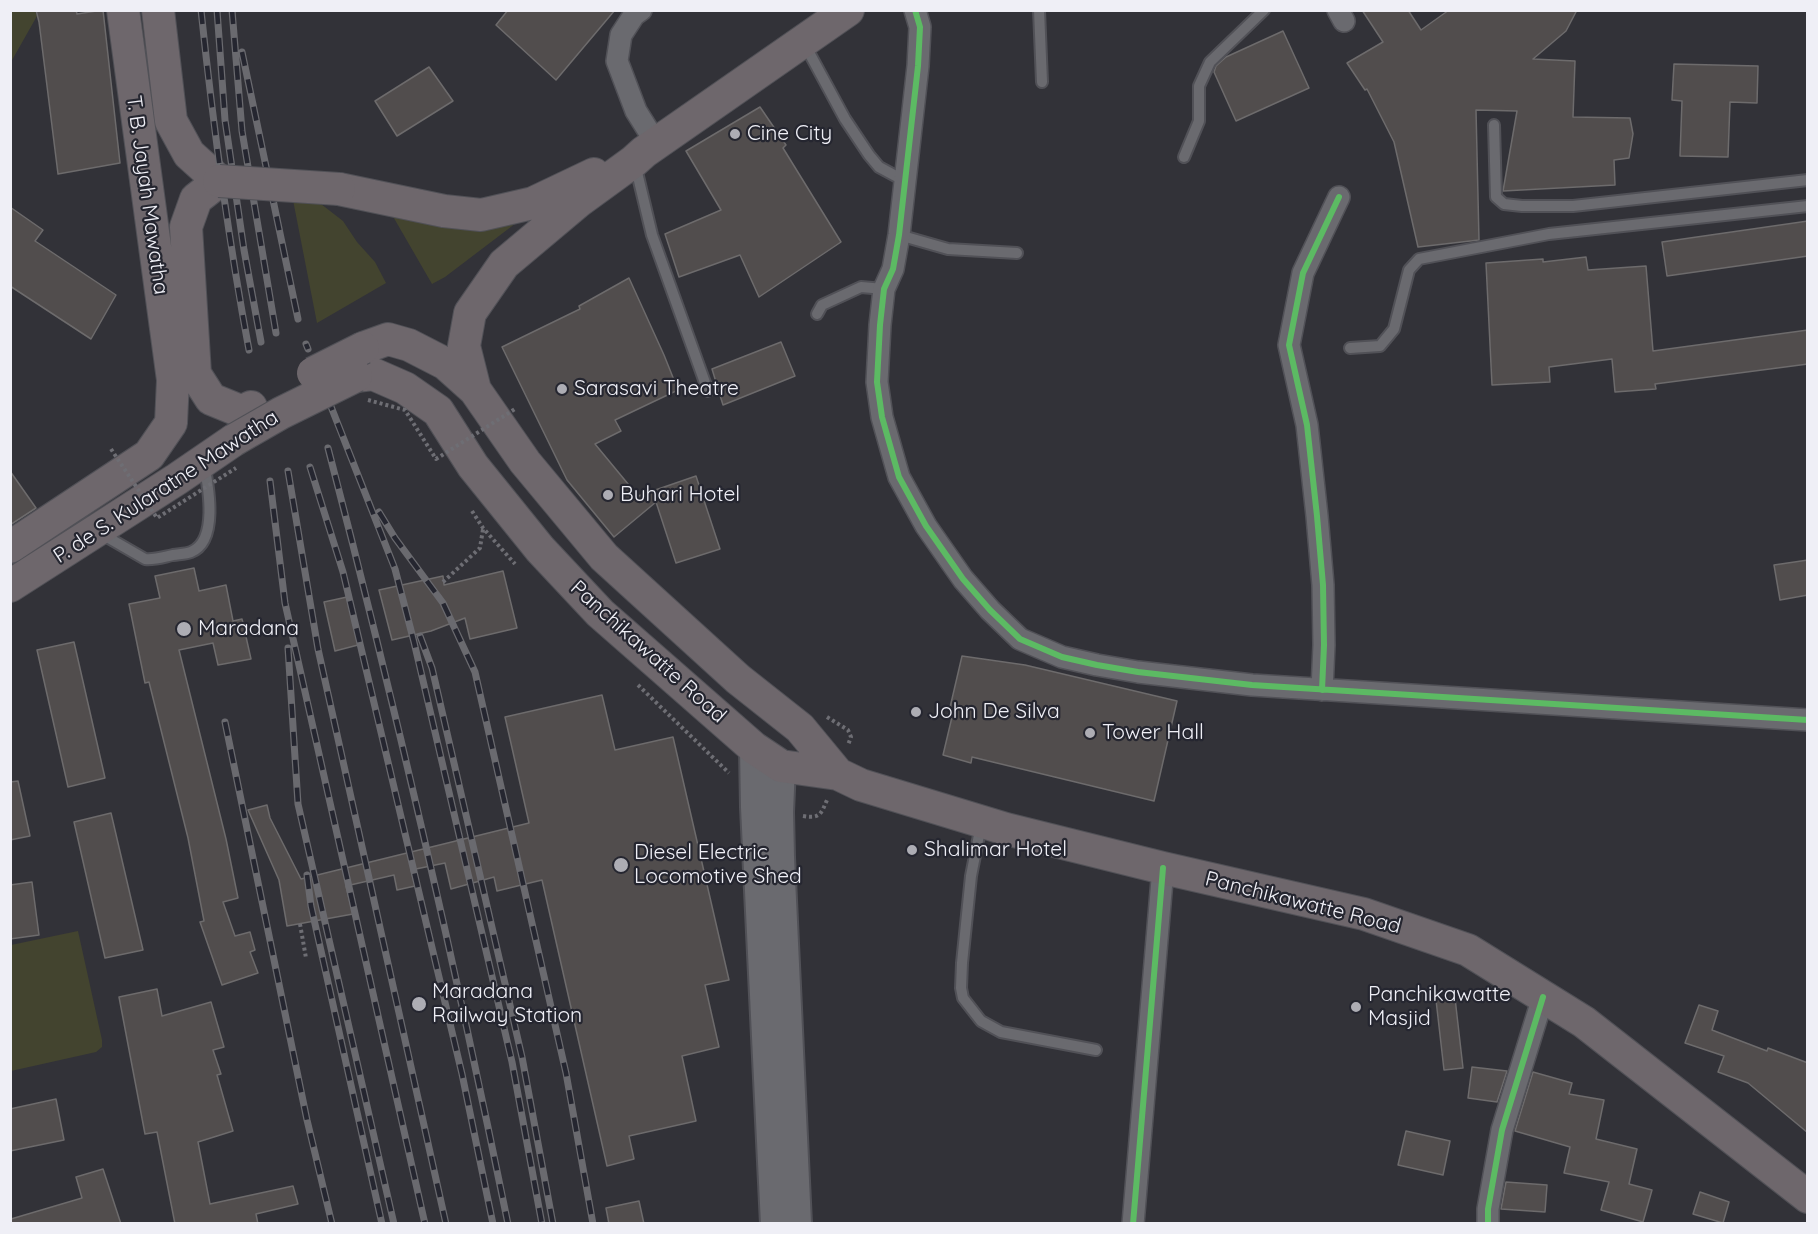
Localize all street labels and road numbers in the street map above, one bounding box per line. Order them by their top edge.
street label: T. B. Jayah Mawatha [121,94,173,296]
street label: P. de S. Kularatne Mawatha [49,405,283,569]
street label: Panchikawatte Road [565,575,731,729]
street label: Panchikawatte Road [1203,866,1403,940]

